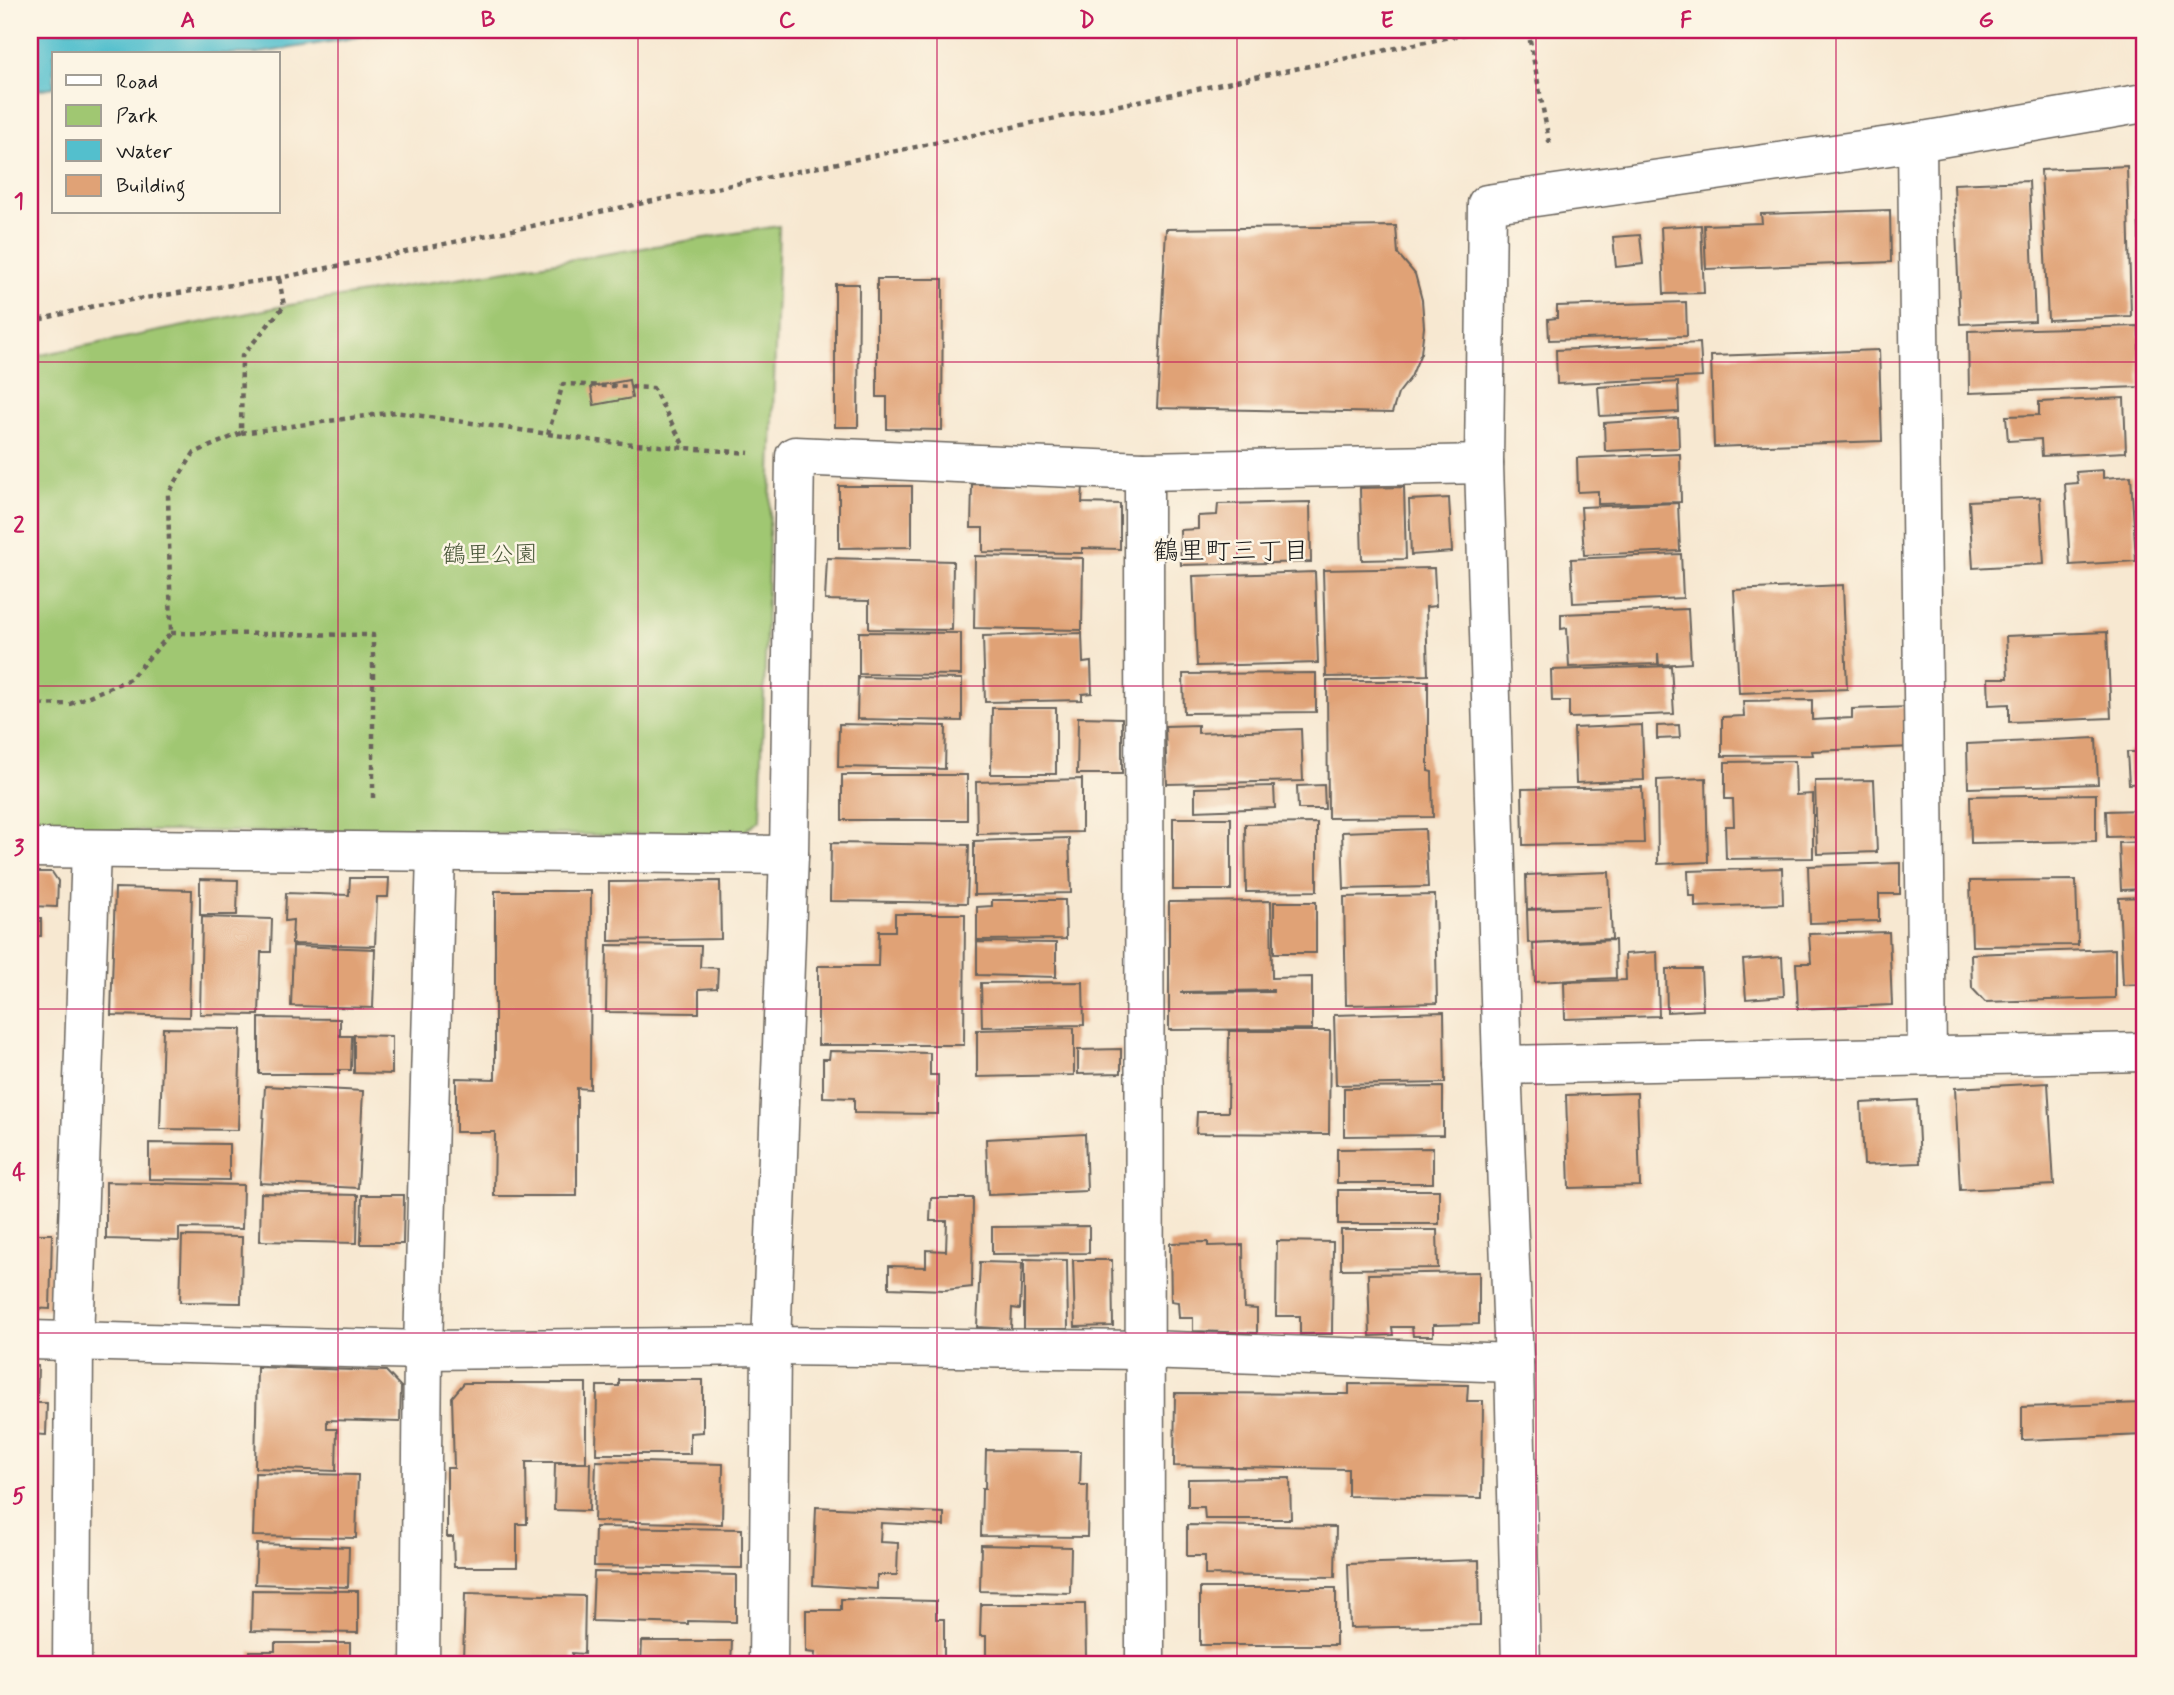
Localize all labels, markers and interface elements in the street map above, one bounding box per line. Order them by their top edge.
text: A [180,6,196,36]
text: B [481,6,496,36]
text: C [779,6,796,36]
text: D [1079,6,1095,36]
text: E [1380,6,1394,36]
text: F [1680,6,1692,36]
text: G [1978,6,1994,36]
legend [52,52,280,214]
text: Road [116,68,158,96]
text: Park [116,102,158,130]
text: Water [116,138,172,166]
text: Building [116,172,186,202]
text: 1 [14,187,24,217]
text: 2 [13,511,25,541]
district label: 鶴里町三丁目 [1153,535,1309,569]
park label: 鶴里公園 [442,540,538,571]
text: 3 [14,834,25,864]
text: 4 [12,1158,26,1188]
text: 5 [12,1482,26,1512]

